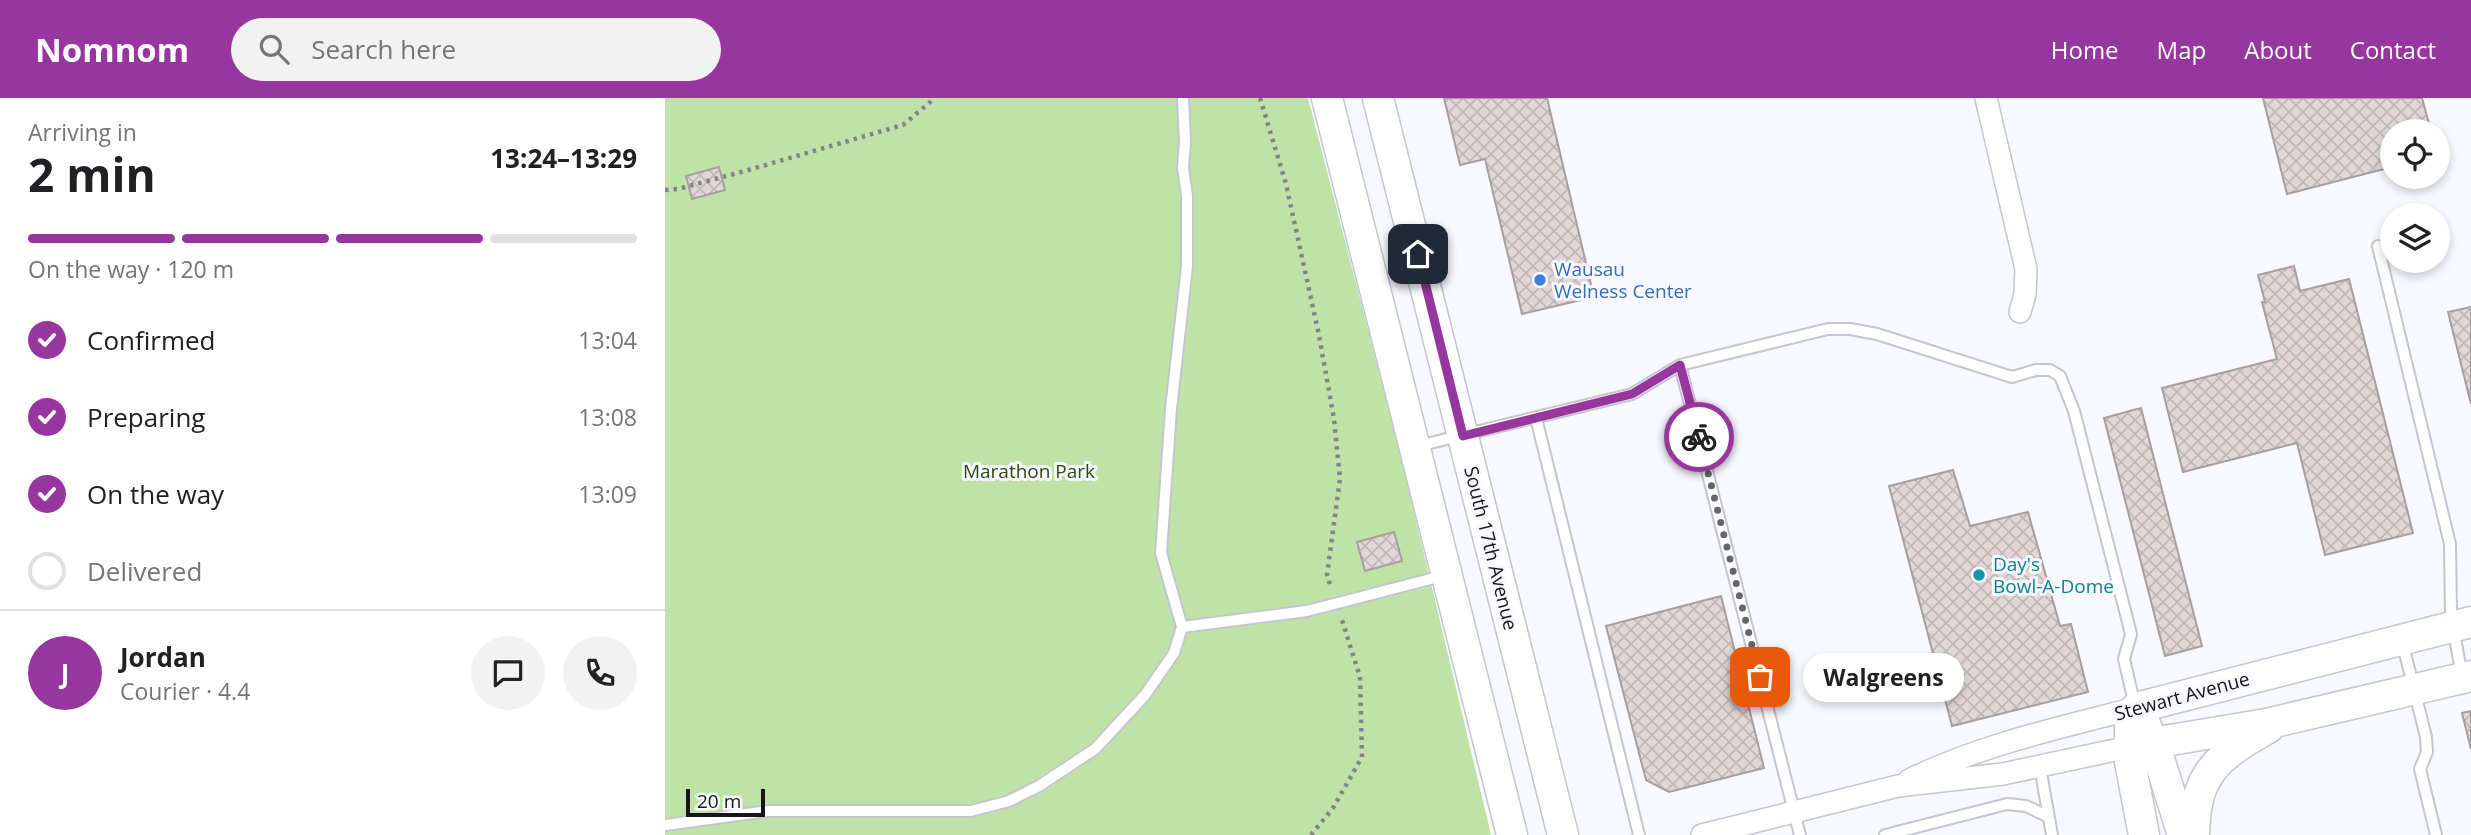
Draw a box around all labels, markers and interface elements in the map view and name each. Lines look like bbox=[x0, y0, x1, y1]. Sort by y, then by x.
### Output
search box bbox=[231, 18, 721, 81]
text: Nomnom bbox=[35, 27, 189, 72]
icon: search bbox=[255, 30, 293, 68]
text: Search here bbox=[311, 31, 456, 67]
text: Home bbox=[2051, 33, 2119, 66]
text: Map bbox=[2157, 33, 2206, 66]
text: About bbox=[2244, 33, 2312, 66]
text: Contact bbox=[2350, 33, 2436, 66]
text: Arriving in bbox=[28, 116, 137, 148]
map controls bbox=[2380, 119, 2450, 273]
button: locate bbox=[2380, 119, 2450, 189]
text: 13:24–13:29 bbox=[490, 140, 637, 176]
text: 2 min bbox=[28, 143, 156, 205]
button: layers bbox=[2380, 203, 2450, 273]
pin bbox=[1388, 224, 1448, 284]
icon: home bbox=[1399, 235, 1437, 273]
text: On the way · 120 m bbox=[28, 253, 234, 285]
place label: Wausau Welness Center bbox=[1554, 256, 1692, 304]
marker: Wausau Welness Center bbox=[1532, 272, 1548, 288]
icon: check bbox=[28, 321, 66, 359]
text: Confirmed bbox=[87, 322, 215, 358]
text: 13:04 bbox=[578, 324, 637, 356]
icon: check bbox=[28, 398, 66, 436]
text: Preparing bbox=[87, 399, 205, 435]
text: 13:08 bbox=[578, 401, 637, 433]
courier bbox=[1664, 402, 1734, 472]
icon: bike bbox=[1680, 418, 1718, 456]
park label: Marathon Park bbox=[963, 458, 1095, 484]
street label: South 17th Avenue bbox=[1458, 463, 1524, 633]
icon: check bbox=[28, 475, 66, 513]
text: On the way bbox=[87, 476, 224, 512]
text: 13:09 bbox=[578, 478, 637, 510]
place label: Day's Bowl-A-Dome bbox=[1993, 551, 2114, 599]
text: Delivered bbox=[87, 553, 202, 589]
marker: Day's Bowl-A-Dome bbox=[1971, 567, 1987, 583]
button: chat bbox=[471, 636, 545, 710]
button: phone bbox=[563, 636, 637, 710]
text: Jordan bbox=[120, 639, 206, 675]
pin bbox=[1730, 647, 1790, 707]
callout: Walgreens bbox=[1802, 652, 1963, 702]
text: J bbox=[61, 655, 69, 691]
icon: bag bbox=[1741, 658, 1779, 696]
text: Walgreens bbox=[1823, 661, 1944, 693]
street label: Stewart Avenue bbox=[2112, 665, 2252, 727]
text: Courier · 4.4 bbox=[120, 675, 250, 707]
scale bar bbox=[686, 786, 765, 818]
text: 20 m bbox=[697, 788, 741, 814]

